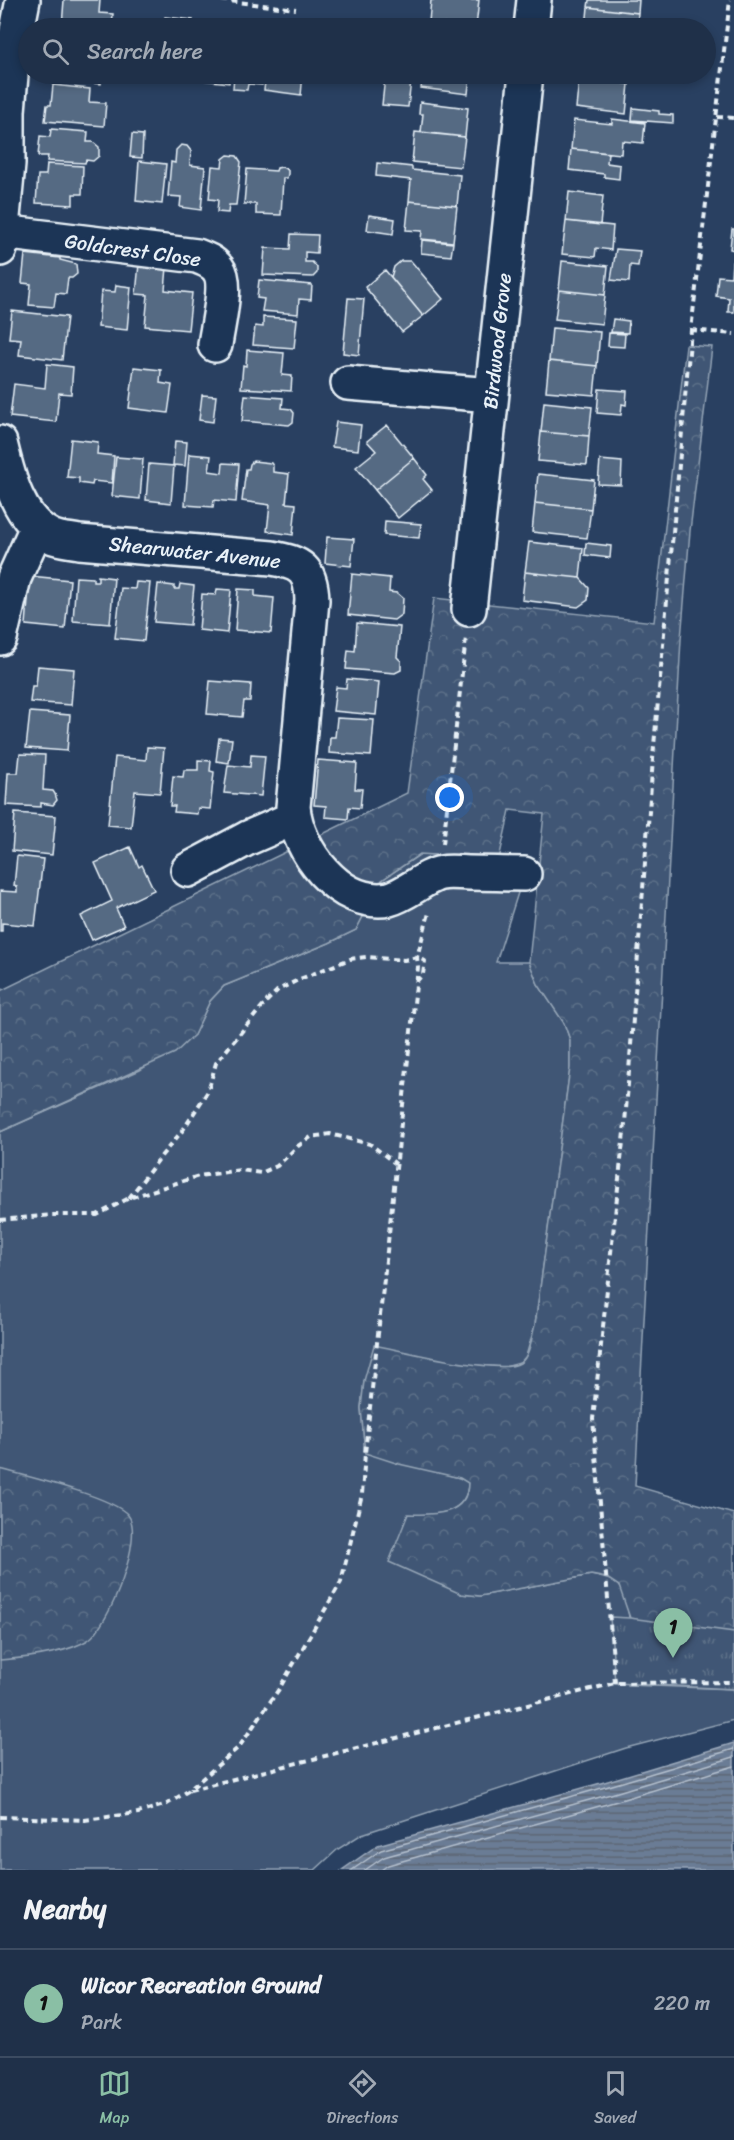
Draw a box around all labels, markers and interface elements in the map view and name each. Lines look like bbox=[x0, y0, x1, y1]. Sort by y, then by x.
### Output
search box bbox=[18, 18, 716, 84]
text: Search here bbox=[87, 32, 203, 71]
icon: search bbox=[39, 35, 72, 68]
street label: Goldcrest Close bbox=[62, 224, 203, 277]
street label: Birdwood Grove bbox=[473, 271, 522, 411]
street label: Shearwater Avenue bbox=[107, 526, 282, 579]
your location bbox=[435, 783, 464, 812]
pin: 1 bbox=[654, 1608, 692, 1658]
text: Nearby bbox=[24, 1886, 106, 1932]
text: Wicor Recreation Ground bbox=[81, 1966, 321, 2005]
text: 1 bbox=[39, 1986, 48, 2021]
text: 220 m bbox=[654, 1986, 710, 2021]
text: Park bbox=[81, 2005, 122, 2040]
tab: Map bbox=[98, 2067, 131, 2132]
tab: Directions bbox=[327, 2067, 398, 2132]
tab: Saved bbox=[594, 2067, 636, 2132]

